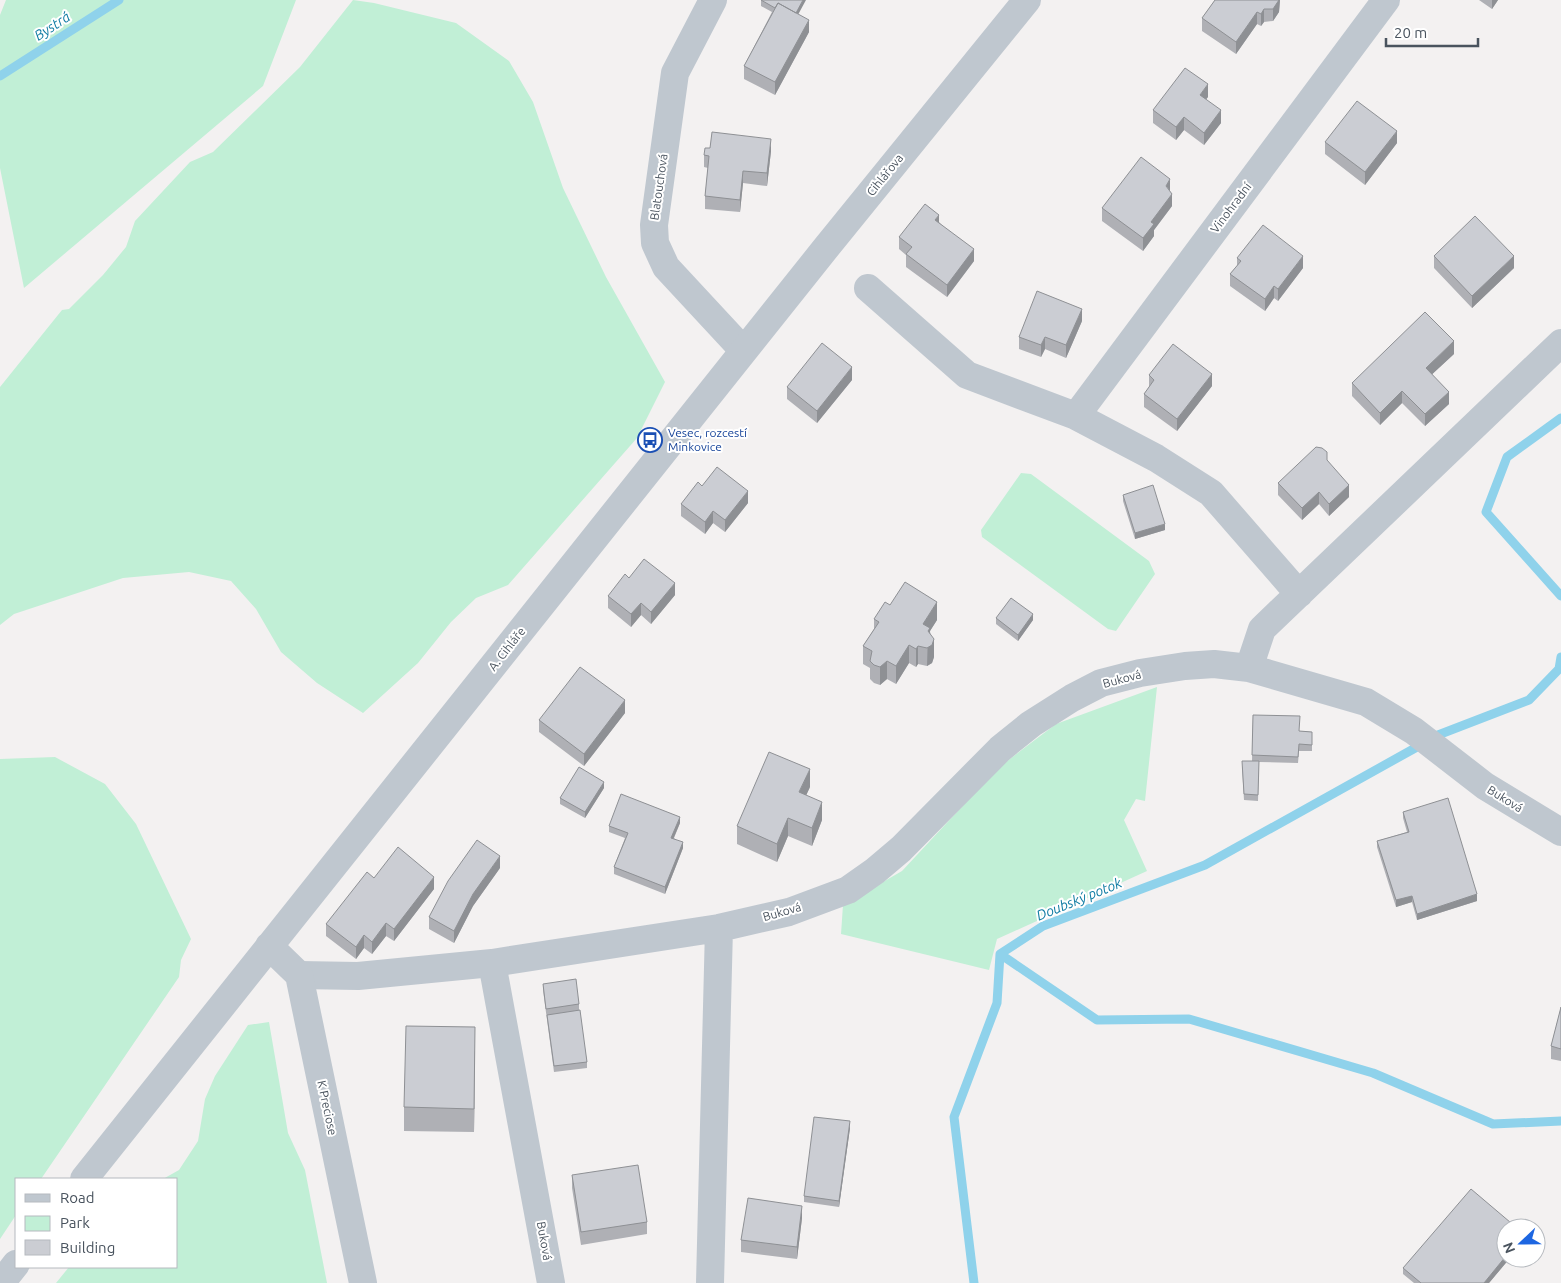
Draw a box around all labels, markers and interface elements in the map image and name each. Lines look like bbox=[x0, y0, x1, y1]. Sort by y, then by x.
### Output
water label: Bystrá bbox=[31, 8, 73, 43]
scale bar bbox=[1386, 15, 1478, 47]
text: 20 m bbox=[1394, 24, 1427, 41]
street label: Cihlářova bbox=[864, 151, 905, 198]
street label: Blatouchová bbox=[647, 153, 670, 221]
street label: Vinohradní bbox=[1208, 179, 1254, 235]
place label: Vesec, rozcestí Minkovice bbox=[668, 426, 748, 453]
bus stop icon: Vesec, rozcestí Minkovice bbox=[637, 427, 663, 453]
street label: A. Cihláře bbox=[486, 624, 528, 673]
street label: Buková bbox=[1101, 667, 1143, 690]
street label: Buková bbox=[1485, 783, 1525, 815]
water label: Doubský potok bbox=[1034, 874, 1125, 923]
street label: Buková bbox=[761, 900, 803, 923]
street label: K Preciose bbox=[315, 1079, 340, 1137]
legend bbox=[15, 1178, 178, 1268]
text: Road bbox=[60, 1189, 95, 1206]
text: Park bbox=[60, 1214, 90, 1231]
north arrow bbox=[1496, 1218, 1546, 1268]
street label: Buková bbox=[535, 1220, 554, 1261]
text: Building bbox=[60, 1239, 115, 1256]
text: N bbox=[1500, 1240, 1518, 1256]

